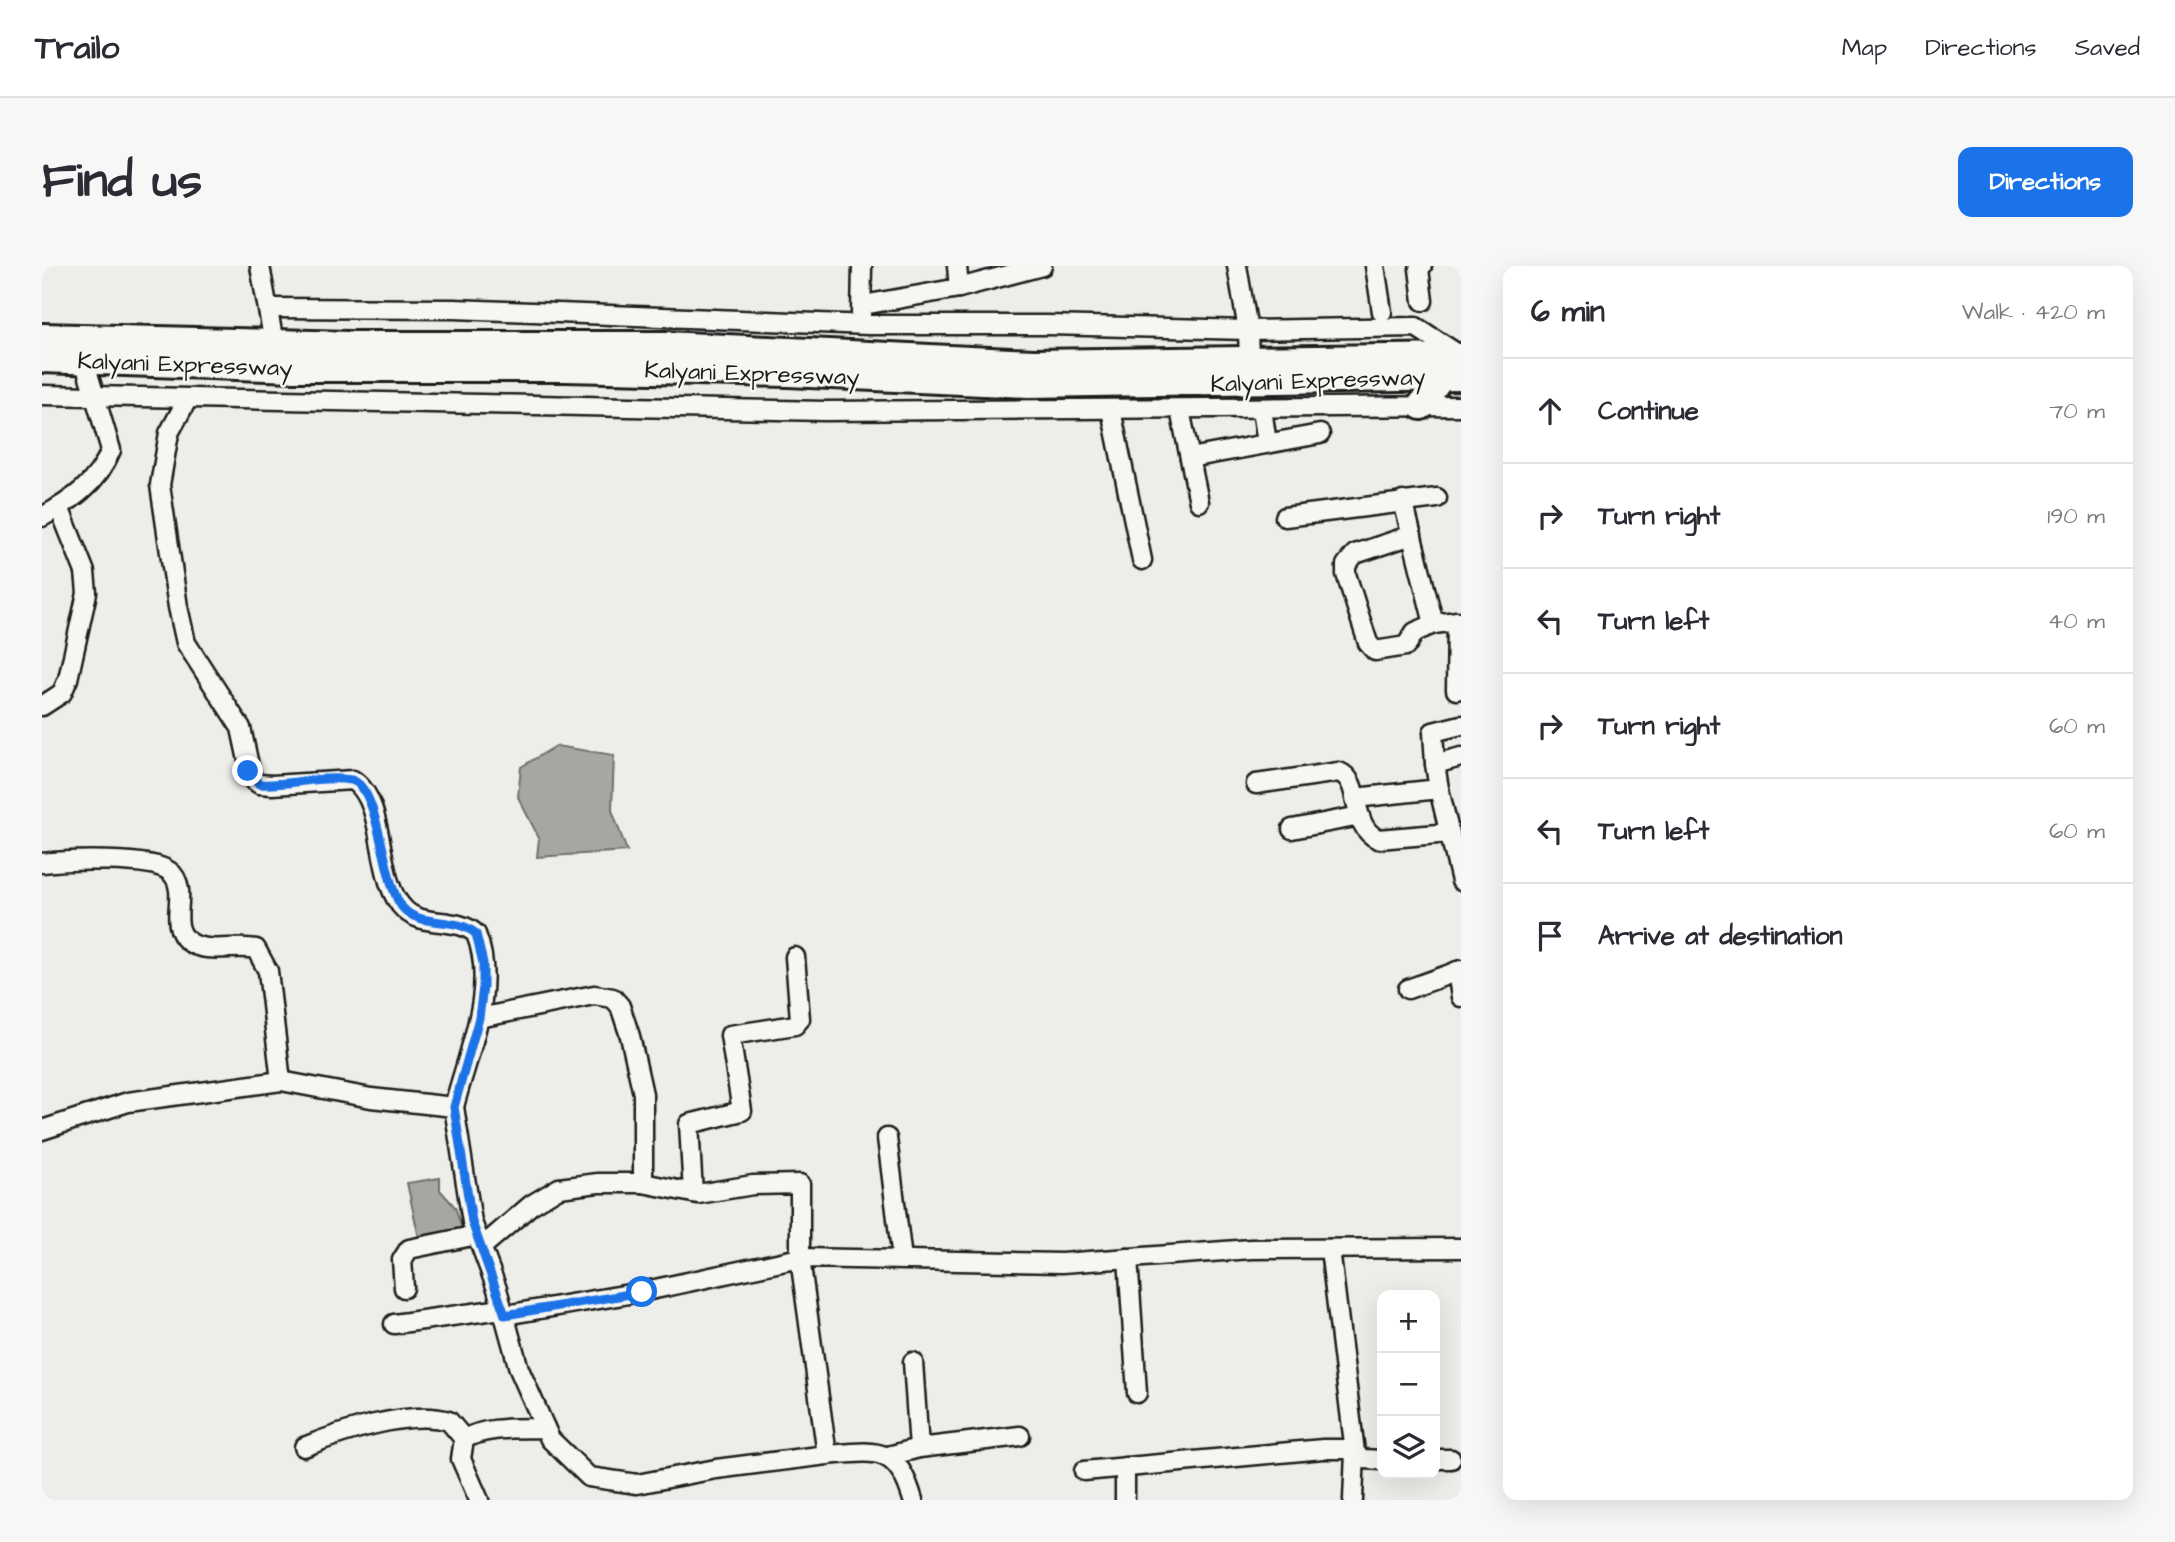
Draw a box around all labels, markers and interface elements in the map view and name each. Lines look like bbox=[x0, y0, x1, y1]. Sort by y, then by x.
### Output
text: Trailo bbox=[35, 25, 119, 71]
text: Map bbox=[1842, 31, 1887, 65]
text: Directions bbox=[1925, 31, 2037, 65]
text: Saved bbox=[2075, 31, 2140, 65]
button: Directions bbox=[1958, 147, 2133, 217]
text: Find us bbox=[42, 148, 202, 216]
text: 6 min bbox=[1531, 291, 1605, 333]
text: Walk · 420 m bbox=[1962, 296, 2105, 328]
street label: Kalyani Expressway bbox=[77, 344, 293, 387]
street label: Kalyani Expressway bbox=[644, 353, 860, 396]
street label: Kalyani Expressway bbox=[1210, 360, 1426, 403]
icon: ahead bbox=[1531, 392, 1569, 430]
text: Continue bbox=[1598, 393, 1699, 429]
text: 70 m bbox=[2049, 395, 2105, 427]
icon: right bbox=[1531, 497, 1569, 535]
text: Turn right bbox=[1598, 498, 1720, 534]
text: 190 m bbox=[2047, 500, 2105, 532]
icon: left bbox=[1531, 602, 1569, 640]
text: Turn left bbox=[1598, 603, 1709, 639]
text: 40 m bbox=[2048, 605, 2105, 637]
icon: right bbox=[1531, 707, 1569, 745]
text: Turn right bbox=[1598, 708, 1720, 744]
text: 60 m bbox=[2049, 710, 2105, 742]
route end bbox=[232, 755, 263, 786]
icon: left bbox=[1531, 812, 1569, 850]
text: Turn left bbox=[1598, 813, 1709, 849]
text: 60 m bbox=[2049, 815, 2105, 847]
icon: arrive bbox=[1531, 917, 1569, 955]
text: Arrive at destination bbox=[1598, 918, 1843, 954]
route start bbox=[626, 1276, 657, 1307]
map controls bbox=[1377, 1290, 1440, 1479]
button: + bbox=[1377, 1290, 1440, 1353]
button: − bbox=[1377, 1353, 1440, 1416]
button: layers bbox=[1377, 1416, 1440, 1479]

